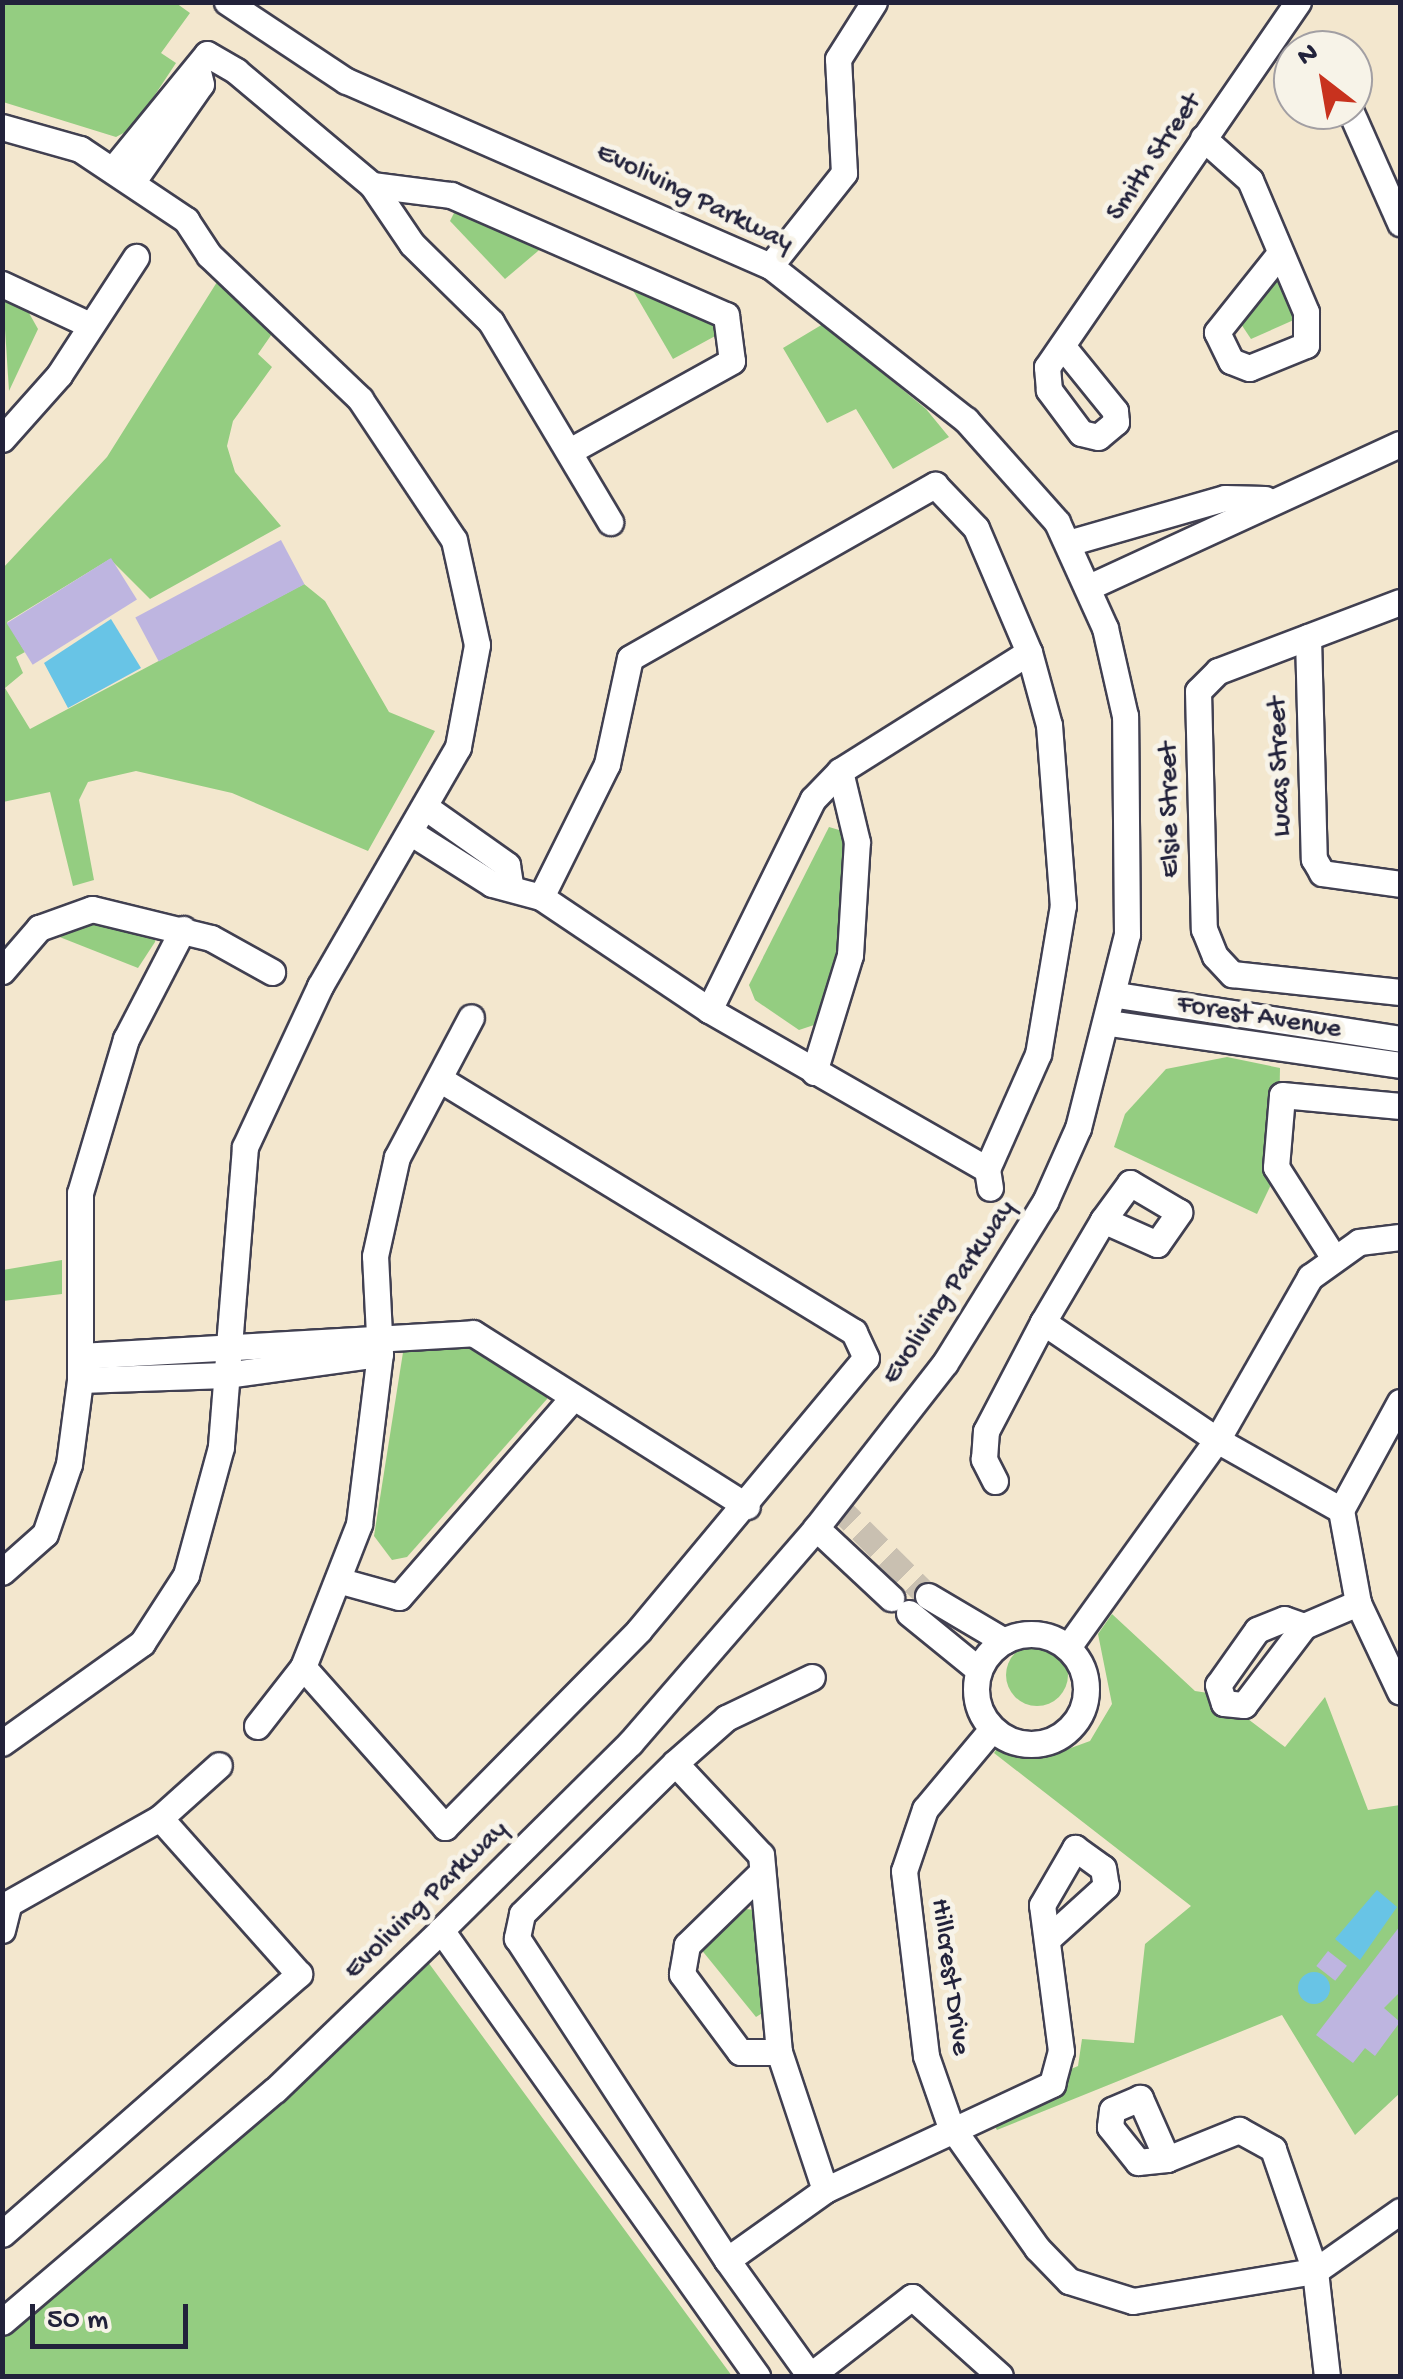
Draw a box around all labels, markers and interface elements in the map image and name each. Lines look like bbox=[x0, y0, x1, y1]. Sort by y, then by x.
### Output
north arrow bbox=[1273, 30, 1373, 130]
text: N bbox=[1292, 37, 1325, 74]
street label: Smith Street bbox=[1100, 88, 1210, 228]
street label: Evoliving Parkway bbox=[590, 137, 798, 261]
street label: Lucas Street bbox=[1262, 696, 1300, 838]
street label: Elsie Street bbox=[1153, 742, 1189, 878]
street label: Forest Avenue bbox=[1174, 988, 1344, 1048]
street label: Evoliving Parkway bbox=[876, 1194, 1024, 1392]
street label: Evoliving Parkway bbox=[338, 1814, 516, 1988]
street label: Hillcrest Drive bbox=[921, 1897, 977, 2057]
scale bar bbox=[35, 2284, 192, 2346]
text: 50 m bbox=[47, 2304, 108, 2339]

